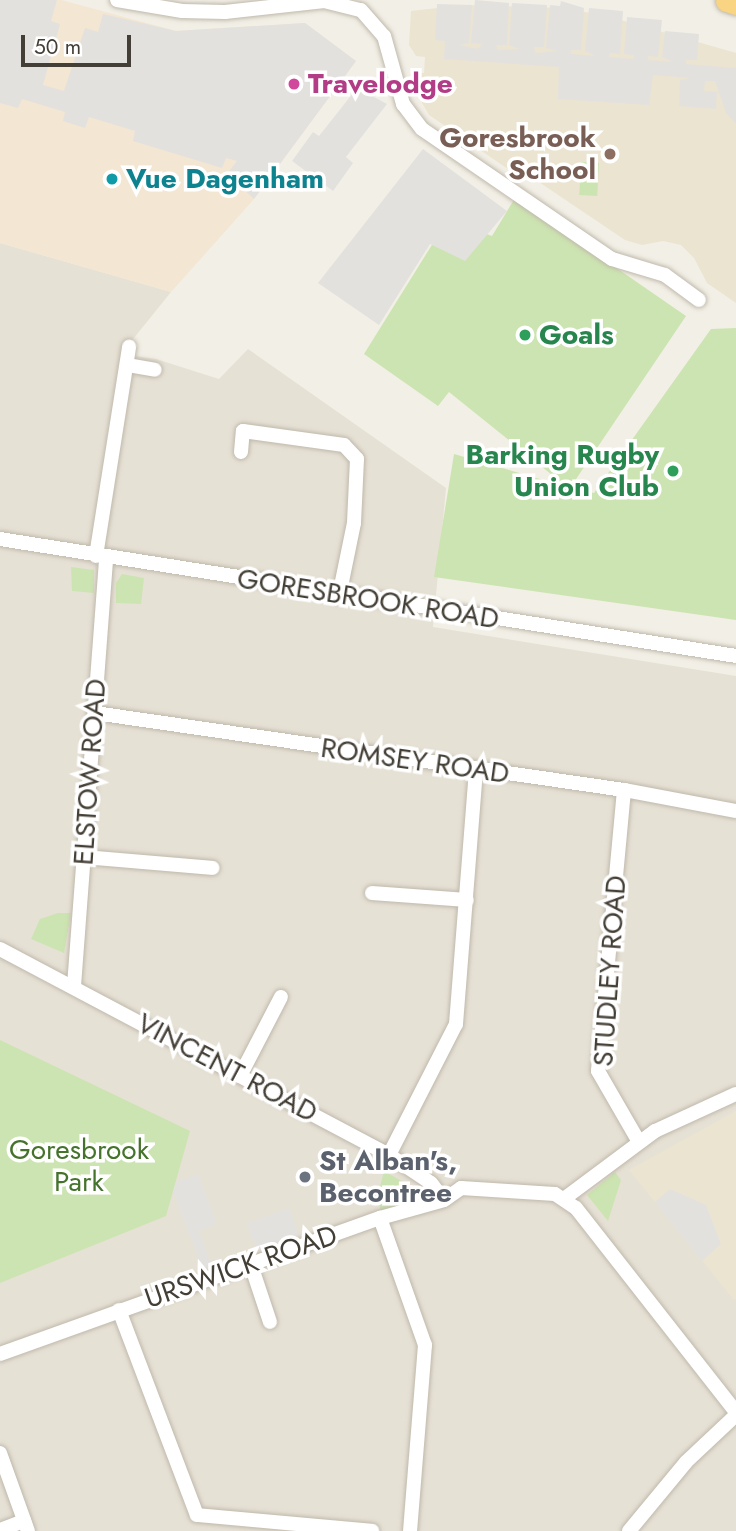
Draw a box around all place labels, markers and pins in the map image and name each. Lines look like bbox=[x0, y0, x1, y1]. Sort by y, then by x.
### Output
place label: Travelodge bbox=[308, 67, 453, 101]
marker: Travelodge bbox=[286, 76, 302, 92]
place label: Goresbrook School bbox=[439, 121, 596, 187]
marker: Goresbrook School bbox=[602, 146, 618, 162]
place label: Vue Dagenham bbox=[126, 162, 324, 196]
marker: Vue Dagenham bbox=[104, 171, 120, 187]
place label: Goals bbox=[539, 318, 614, 352]
marker: Goals bbox=[517, 327, 533, 343]
place label: Barking Rugby Union Club bbox=[466, 438, 659, 504]
marker: Barking Rugby Union Club bbox=[665, 463, 681, 479]
place label: St Alban's, Becontree bbox=[319, 1144, 457, 1210]
marker: St Alban's, Becontree bbox=[297, 1169, 313, 1185]

